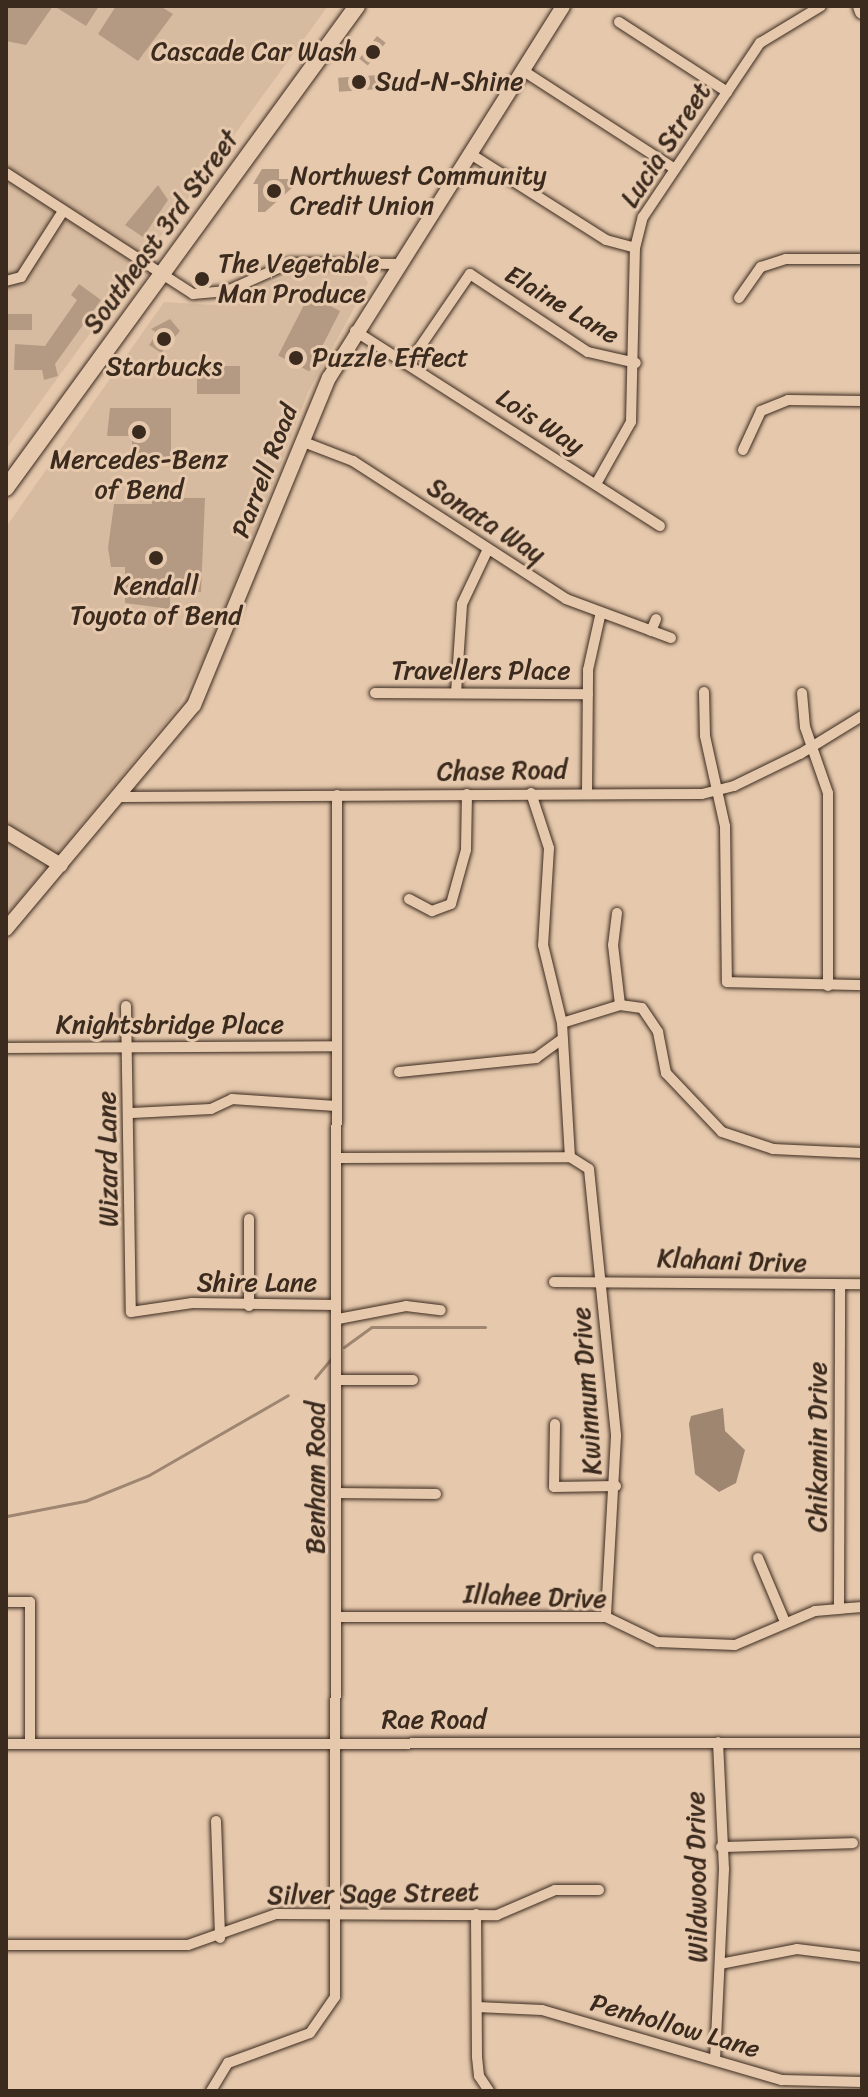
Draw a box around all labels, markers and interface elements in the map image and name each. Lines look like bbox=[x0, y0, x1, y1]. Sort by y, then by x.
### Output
place label: Cascade Car Wash bbox=[151, 36, 357, 68]
marker: Cascade Car Wash bbox=[364, 43, 382, 61]
place label: Sud-N-Shine bbox=[375, 66, 524, 98]
marker: Sud-N-Shine bbox=[350, 73, 368, 91]
street label: Lucia Street bbox=[614, 77, 718, 213]
street label: Southeast 3rd Street bbox=[77, 124, 245, 340]
place label: Northwest Community Credit Union bbox=[290, 160, 547, 222]
marker: Northwest Community Credit Union bbox=[265, 182, 283, 200]
place label: The Vegetable Man Produce bbox=[218, 248, 378, 310]
street label: Elaine Lane bbox=[499, 259, 625, 351]
marker: The Vegetable Man Produce bbox=[193, 270, 211, 288]
marker: Starbucks bbox=[155, 330, 173, 348]
place label: Puzzle Effect bbox=[312, 342, 469, 374]
marker: Puzzle Effect bbox=[287, 349, 305, 367]
place label: Starbucks bbox=[106, 351, 222, 383]
street label: Lois Way bbox=[491, 382, 589, 462]
street label: Parrell Road bbox=[225, 400, 305, 542]
marker: Mercedes-Benz of Bend bbox=[130, 423, 148, 441]
place label: Mercedes-Benz of Bend bbox=[50, 444, 228, 506]
street label: Sonata Way bbox=[421, 471, 551, 571]
marker: Kendall Toyota of Bend bbox=[147, 549, 165, 567]
place label: Kendall Toyota of Bend bbox=[70, 570, 242, 632]
street label: Travellers Place bbox=[391, 655, 571, 687]
street label: Chase Road bbox=[436, 754, 568, 788]
street label: Knightsbridge Place bbox=[56, 1009, 284, 1041]
street label: Wizard Lane bbox=[91, 1091, 125, 1227]
street label: Klahani Drive bbox=[657, 1243, 807, 1279]
street label: Shire Lane bbox=[197, 1267, 317, 1299]
street label: Kwinnum Drive bbox=[566, 1306, 608, 1476]
street label: Chikamin Drive bbox=[802, 1362, 834, 1532]
street label: Benham Road bbox=[300, 1402, 332, 1554]
street label: Illahee Drive bbox=[463, 1579, 607, 1615]
street label: Rae Road bbox=[382, 1704, 486, 1736]
street label: Wildwood Drive bbox=[680, 1791, 714, 1963]
street label: Silver Sage Street bbox=[267, 1877, 479, 1911]
street label: Penhollow Lane bbox=[587, 1987, 763, 2065]

